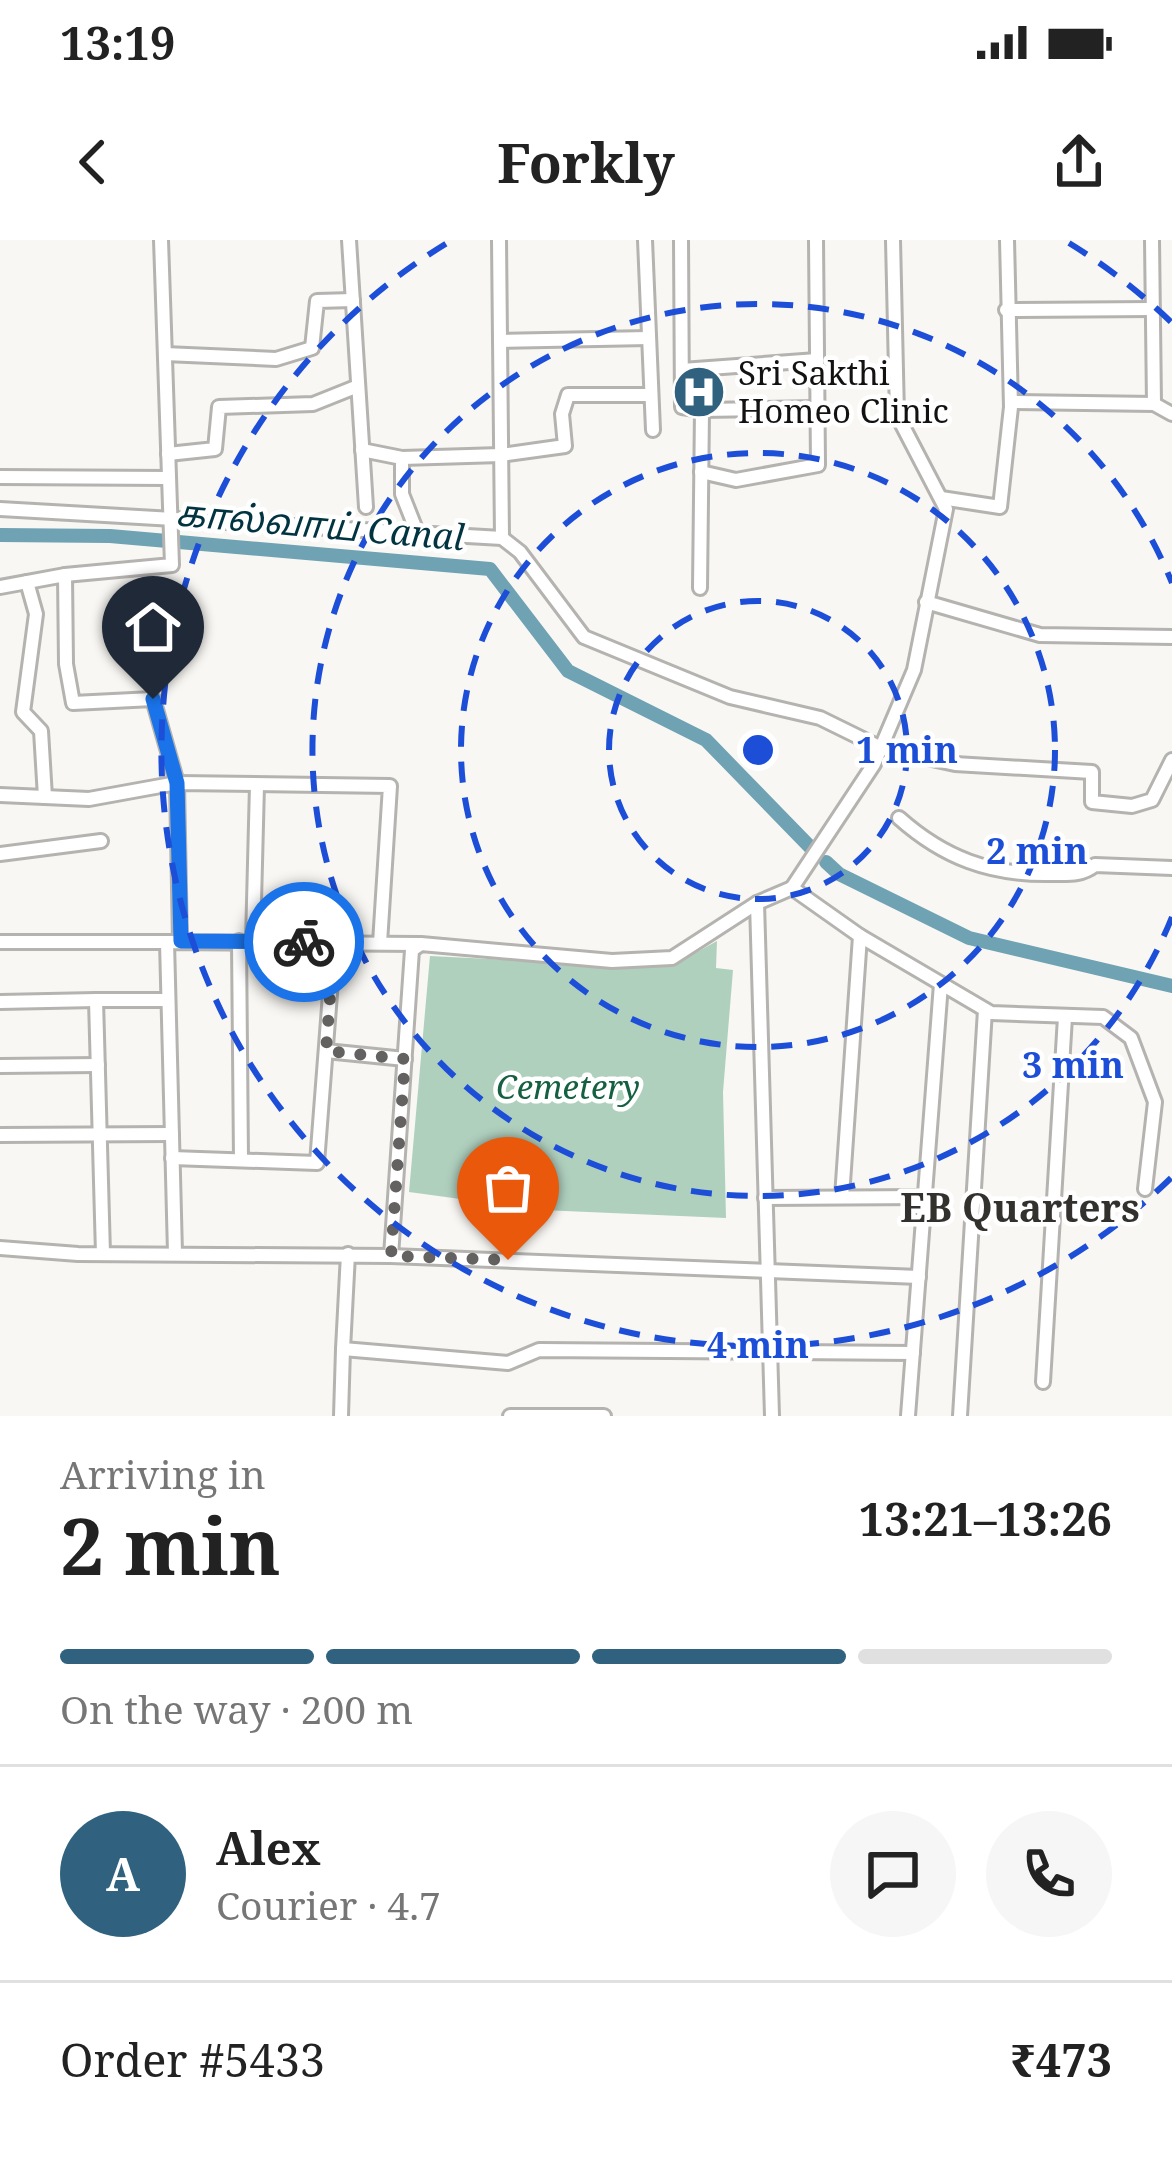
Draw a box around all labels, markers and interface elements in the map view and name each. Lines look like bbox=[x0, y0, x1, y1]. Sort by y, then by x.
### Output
text: 13:19 bbox=[60, 12, 175, 73]
text: Forkly bbox=[497, 125, 675, 199]
icon: back bbox=[60, 129, 126, 195]
icon: share bbox=[1046, 129, 1112, 195]
place label: Sri Sakthi Homeo Clinic bbox=[738, 350, 949, 433]
hospital icon: Sri Sakthi Homeo Clinic bbox=[671, 364, 727, 420]
water label: கால்வாய் Canal bbox=[174, 487, 466, 562]
pin bbox=[102, 576, 204, 699]
icon: home bbox=[120, 594, 186, 660]
text: 1 min bbox=[856, 725, 958, 774]
centre of rings bbox=[737, 729, 779, 771]
text: 2 min bbox=[986, 826, 1088, 875]
courier bbox=[244, 882, 364, 1002]
icon: bike bbox=[271, 909, 337, 975]
text: 3 min bbox=[1022, 1040, 1124, 1089]
park label: Cemetery bbox=[496, 1064, 640, 1109]
pin bbox=[457, 1137, 559, 1260]
icon: bag bbox=[475, 1155, 541, 1221]
district label: EB Quarters bbox=[900, 1180, 1140, 1233]
text: 4 min bbox=[707, 1320, 809, 1369]
text: Arriving in bbox=[60, 1447, 266, 1500]
text: 13:21–13:26 bbox=[859, 1488, 1112, 1549]
text: 2 min bbox=[60, 1492, 281, 1598]
text: On the way · 200 m bbox=[60, 1682, 413, 1735]
button: chat bbox=[830, 1811, 956, 1937]
button: phone bbox=[986, 1811, 1112, 1937]
text: Alex bbox=[216, 1817, 321, 1878]
text: A bbox=[106, 1843, 140, 1904]
text: Courier · 4.7 bbox=[216, 1878, 441, 1931]
text: Order #5433 bbox=[60, 2029, 325, 2090]
text: ₹473 bbox=[1011, 2029, 1112, 2090]

